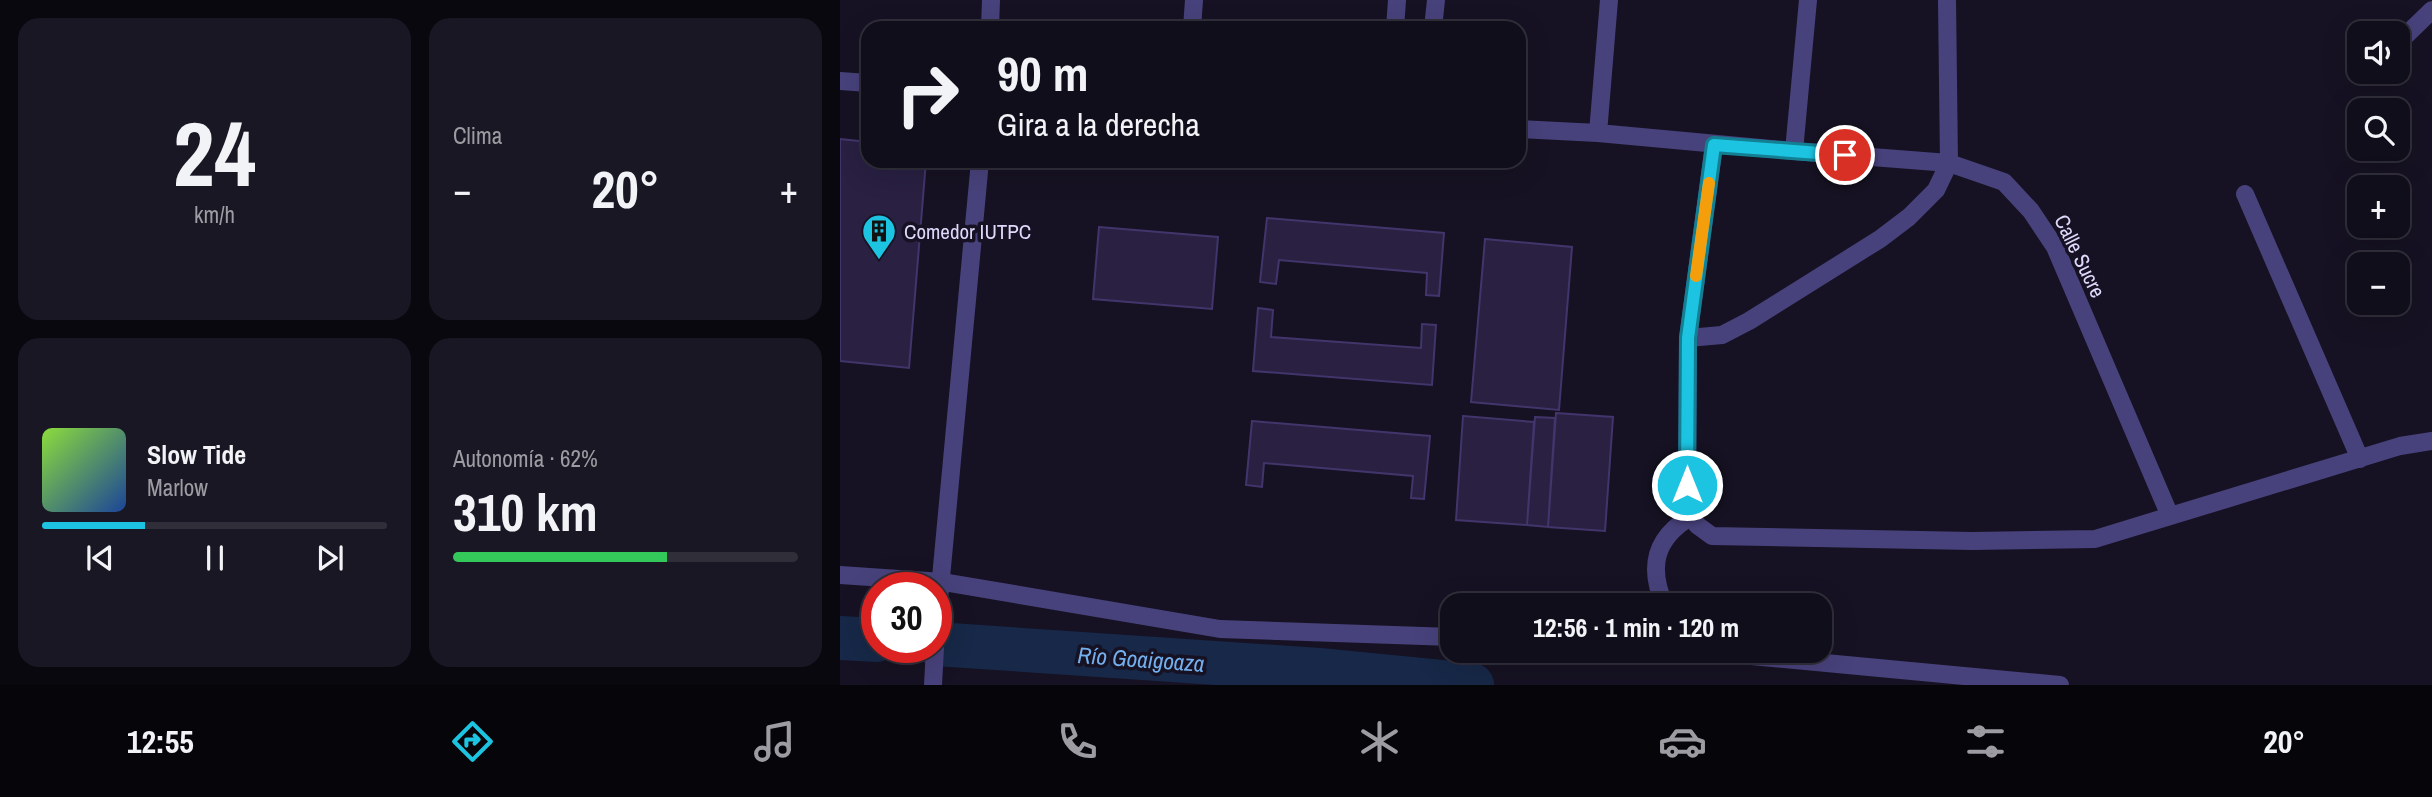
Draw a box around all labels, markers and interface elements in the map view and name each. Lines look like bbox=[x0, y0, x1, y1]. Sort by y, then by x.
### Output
map controls bbox=[2347, 21, 2410, 315]
button: sound bbox=[2347, 21, 2410, 84]
text: 90 m bbox=[997, 40, 1089, 106]
icon: right bbox=[882, 49, 973, 140]
text: 24 bbox=[173, 92, 256, 214]
button: search bbox=[2347, 98, 2410, 161]
text: Gira a la derecha bbox=[997, 103, 1200, 146]
text: Clima bbox=[453, 120, 502, 151]
pin bbox=[1815, 125, 1875, 185]
icon: arrive bbox=[1826, 136, 1864, 174]
text: 20° bbox=[591, 154, 660, 224]
text: − bbox=[453, 164, 471, 215]
text: + bbox=[780, 164, 798, 215]
button: + bbox=[2347, 175, 2410, 238]
text: km/h bbox=[194, 199, 235, 230]
street label: Calle Sucre bbox=[2047, 210, 2113, 302]
building icon: Comedor IUTPC bbox=[860, 212, 898, 261]
place label: Comedor IUTPC bbox=[904, 217, 1031, 246]
button: − bbox=[2347, 252, 2410, 315]
text: Slow Tide bbox=[147, 437, 246, 472]
text: Autonomía · 62% bbox=[453, 443, 598, 474]
position arrow bbox=[1650, 448, 1724, 522]
text: Marlow bbox=[147, 472, 208, 503]
text: 310 km bbox=[453, 477, 598, 547]
icon: previous bbox=[81, 539, 119, 577]
icon: pause bbox=[196, 539, 234, 577]
icon: next bbox=[311, 539, 349, 577]
speed limit sign: 30 bbox=[861, 572, 952, 663]
text: 12:56 · 1 min · 120 m bbox=[1533, 610, 1739, 645]
water label: Río Goaigoaza bbox=[1077, 639, 1205, 679]
icon: directions bbox=[448, 717, 497, 766]
icon: music bbox=[750, 717, 799, 766]
icon: phone bbox=[1053, 717, 1102, 766]
icon: climate bbox=[1355, 717, 1404, 766]
icon: car bbox=[1658, 717, 1707, 766]
icon: filters bbox=[1961, 717, 2010, 766]
text: 12:55 bbox=[127, 720, 194, 763]
text: 20° bbox=[2263, 720, 2305, 763]

